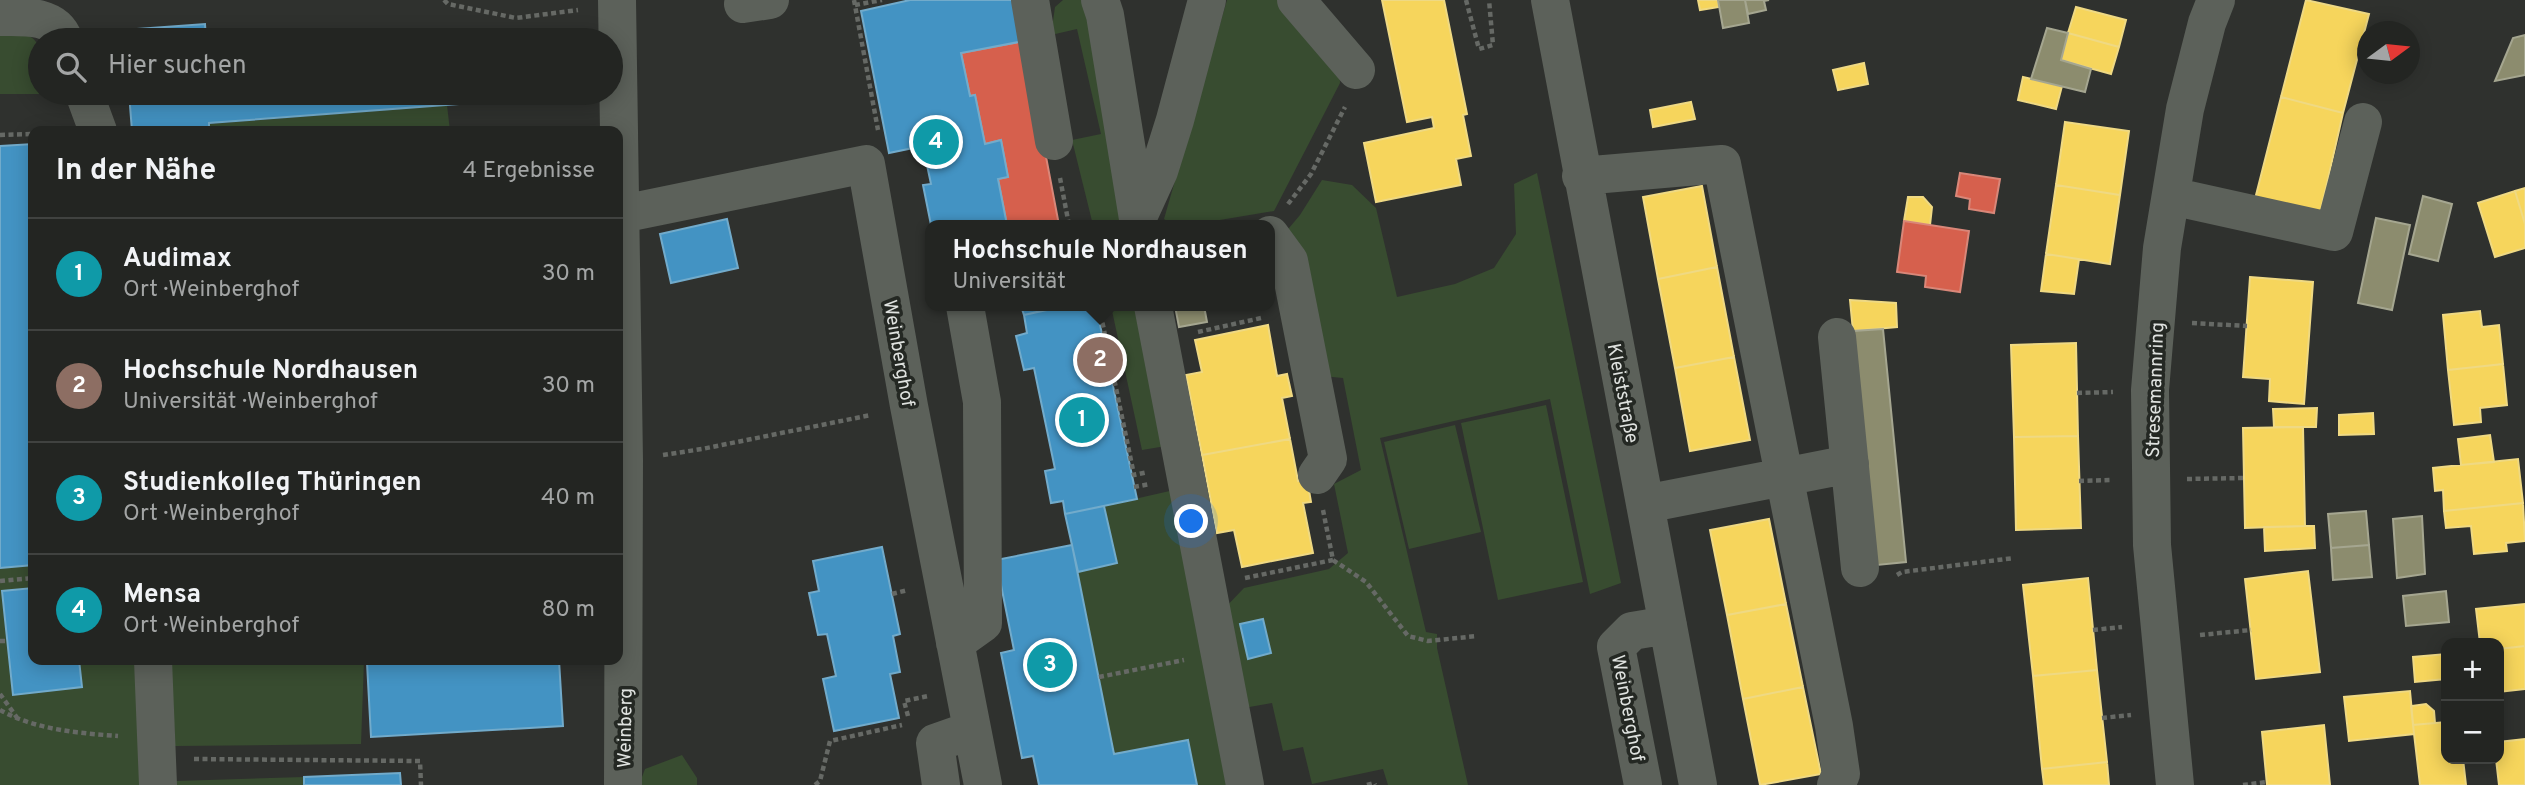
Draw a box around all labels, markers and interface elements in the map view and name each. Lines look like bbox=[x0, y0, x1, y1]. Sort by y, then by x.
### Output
north arrow bbox=[2357, 21, 2420, 84]
search box bbox=[28, 28, 623, 105]
icon: search bbox=[52, 48, 90, 86]
text: Hier suchen bbox=[108, 50, 247, 83]
pin: 4 bbox=[913, 116, 959, 168]
text: In der Nähe bbox=[56, 153, 216, 190]
text: 4 Ergebnisse bbox=[463, 157, 595, 186]
popup bbox=[925, 220, 1275, 311]
text: Hochschule Nordhausen bbox=[952, 235, 1248, 268]
text: Audimax bbox=[123, 243, 232, 276]
text: 1 bbox=[74, 260, 84, 289]
text: 30 m bbox=[542, 260, 595, 289]
text: Universität bbox=[952, 268, 1066, 297]
text: Ort · Weinberghof bbox=[123, 276, 299, 305]
street label: Weinberghof bbox=[877, 298, 919, 409]
street label: Stresemannring bbox=[2142, 322, 2170, 458]
pin: 2 bbox=[1077, 334, 1123, 386]
street label: Kleiststraße bbox=[1601, 341, 1643, 445]
text: Hochschule Nordhausen bbox=[123, 355, 418, 388]
text: 2 bbox=[72, 372, 86, 401]
text: 30 m bbox=[542, 372, 595, 401]
text: Universität · Weinberghof bbox=[123, 388, 378, 417]
pin: 1 bbox=[1059, 394, 1105, 446]
text: Studienkolleg Thüringen bbox=[123, 467, 422, 500]
text: 3 bbox=[72, 484, 86, 513]
text: 40 m bbox=[541, 484, 595, 513]
text: Ort · Weinberghof bbox=[123, 500, 299, 529]
your location bbox=[1174, 504, 1208, 538]
text: Mensa bbox=[123, 579, 201, 612]
text: 4 bbox=[72, 596, 86, 625]
text: 80 m bbox=[542, 596, 595, 625]
text: Ort · Weinberghof bbox=[123, 612, 299, 641]
map controls bbox=[2441, 638, 2504, 764]
button: + bbox=[2441, 638, 2504, 701]
pin: 3 bbox=[1027, 639, 1073, 691]
street label: Weinberghof bbox=[1605, 653, 1649, 764]
street label: Weinberg bbox=[613, 688, 639, 768]
button: − bbox=[2441, 701, 2504, 764]

